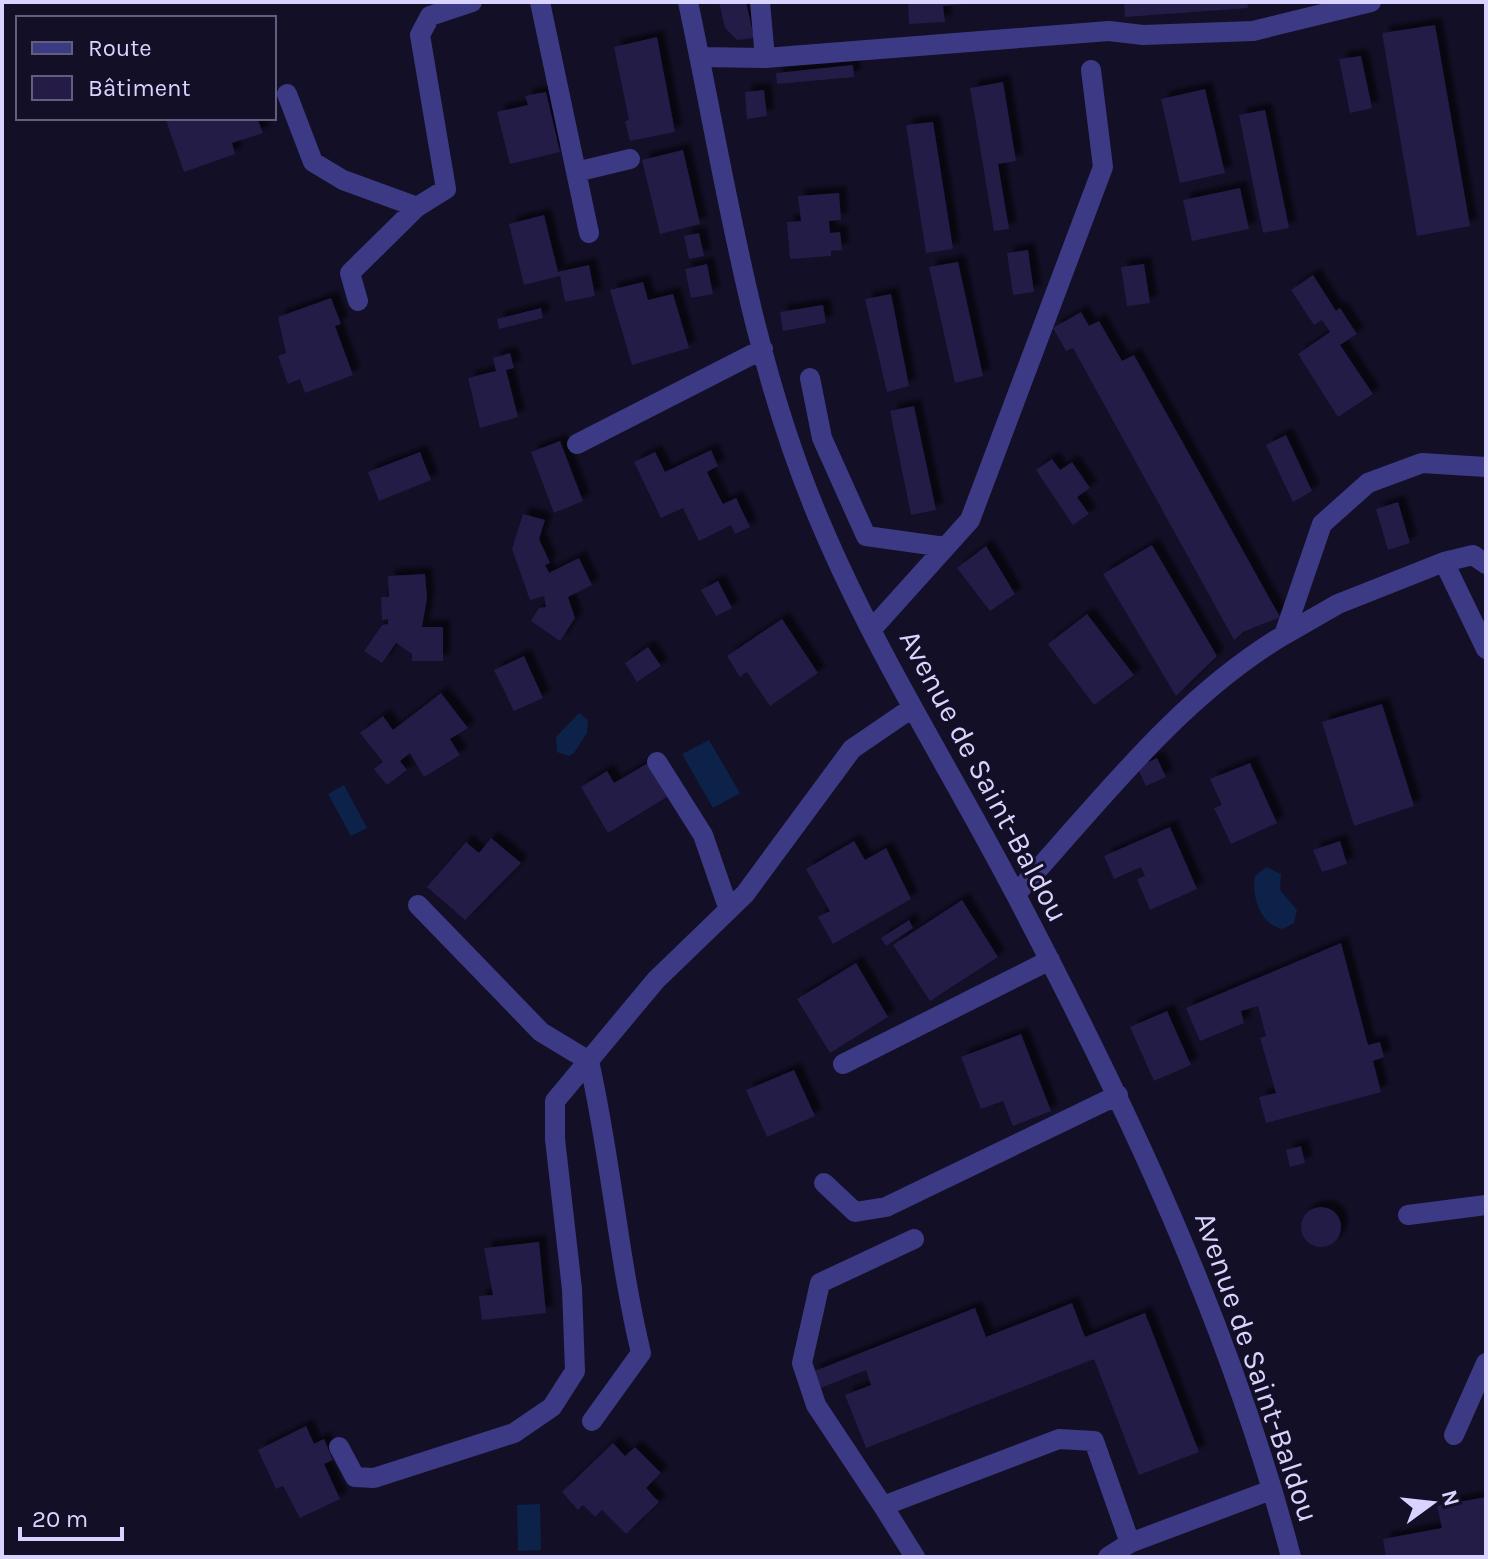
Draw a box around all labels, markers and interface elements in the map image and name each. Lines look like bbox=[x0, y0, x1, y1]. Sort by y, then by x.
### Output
legend bbox=[16, 16, 276, 120]
text: Route bbox=[88, 34, 152, 62]
text: Bâtiment bbox=[88, 74, 191, 102]
street label: Avenue de Saint-Baldou bbox=[892, 624, 1076, 928]
street label: Avenue de Saint-Baldou bbox=[1187, 1207, 1327, 1527]
north arrow bbox=[1392, 1463, 1472, 1543]
text: N bbox=[1436, 1487, 1465, 1509]
scale bar bbox=[20, 1491, 122, 1541]
text: 20 m bbox=[32, 1505, 88, 1533]

